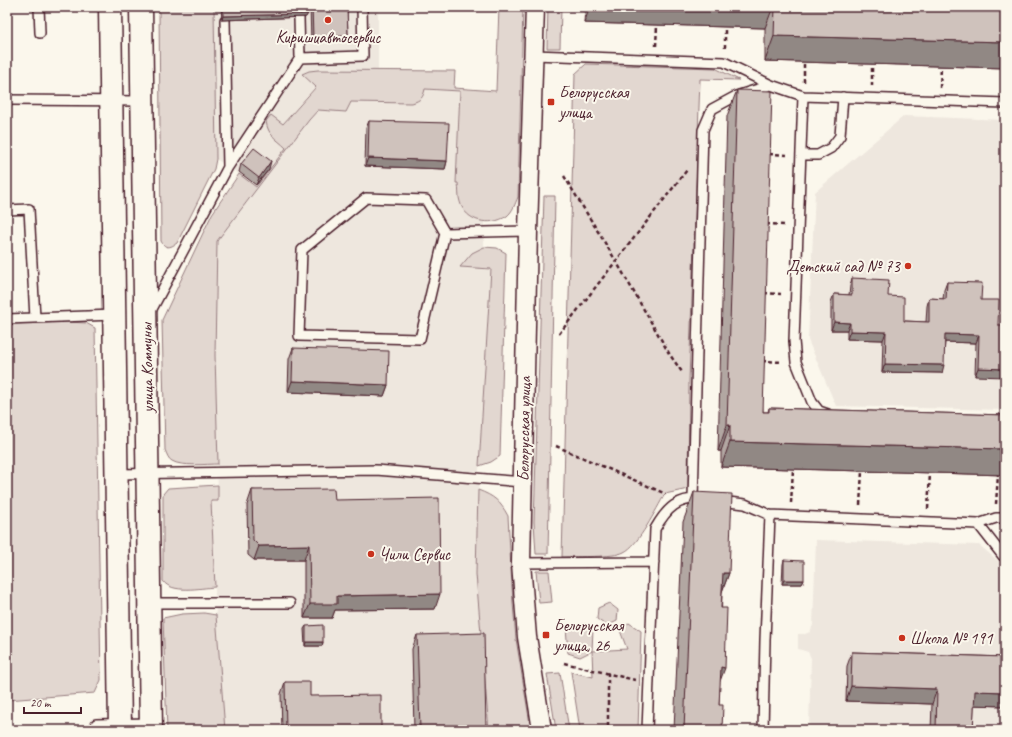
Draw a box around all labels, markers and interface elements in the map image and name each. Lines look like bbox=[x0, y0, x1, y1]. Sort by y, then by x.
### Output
marker: Киришиавтосервис bbox=[323, 15, 333, 25]
place label: Киришиавтосервис bbox=[276, 27, 381, 48]
place label: Белорусская улица bbox=[558, 82, 630, 123]
marker: Белорусская улица bbox=[546, 97, 556, 107]
place label: Детский сад № 73 bbox=[786, 256, 901, 277]
marker: Детский сад № 73 bbox=[903, 261, 913, 271]
street label: улица Коммуны bbox=[136, 321, 158, 414]
street label: Белорусская улица bbox=[513, 375, 535, 482]
place label: Чили Сервис bbox=[379, 544, 451, 565]
marker: Чили Сервис bbox=[366, 549, 376, 559]
place label: Белорусская улица, 26 bbox=[553, 615, 625, 656]
place label: Школа № 191 bbox=[910, 628, 994, 649]
marker: Белорусская улица, 26 bbox=[541, 630, 551, 640]
marker: Школа № 191 bbox=[897, 633, 907, 643]
scale bar bbox=[24, 689, 81, 715]
text: 20 m bbox=[30, 695, 52, 711]

